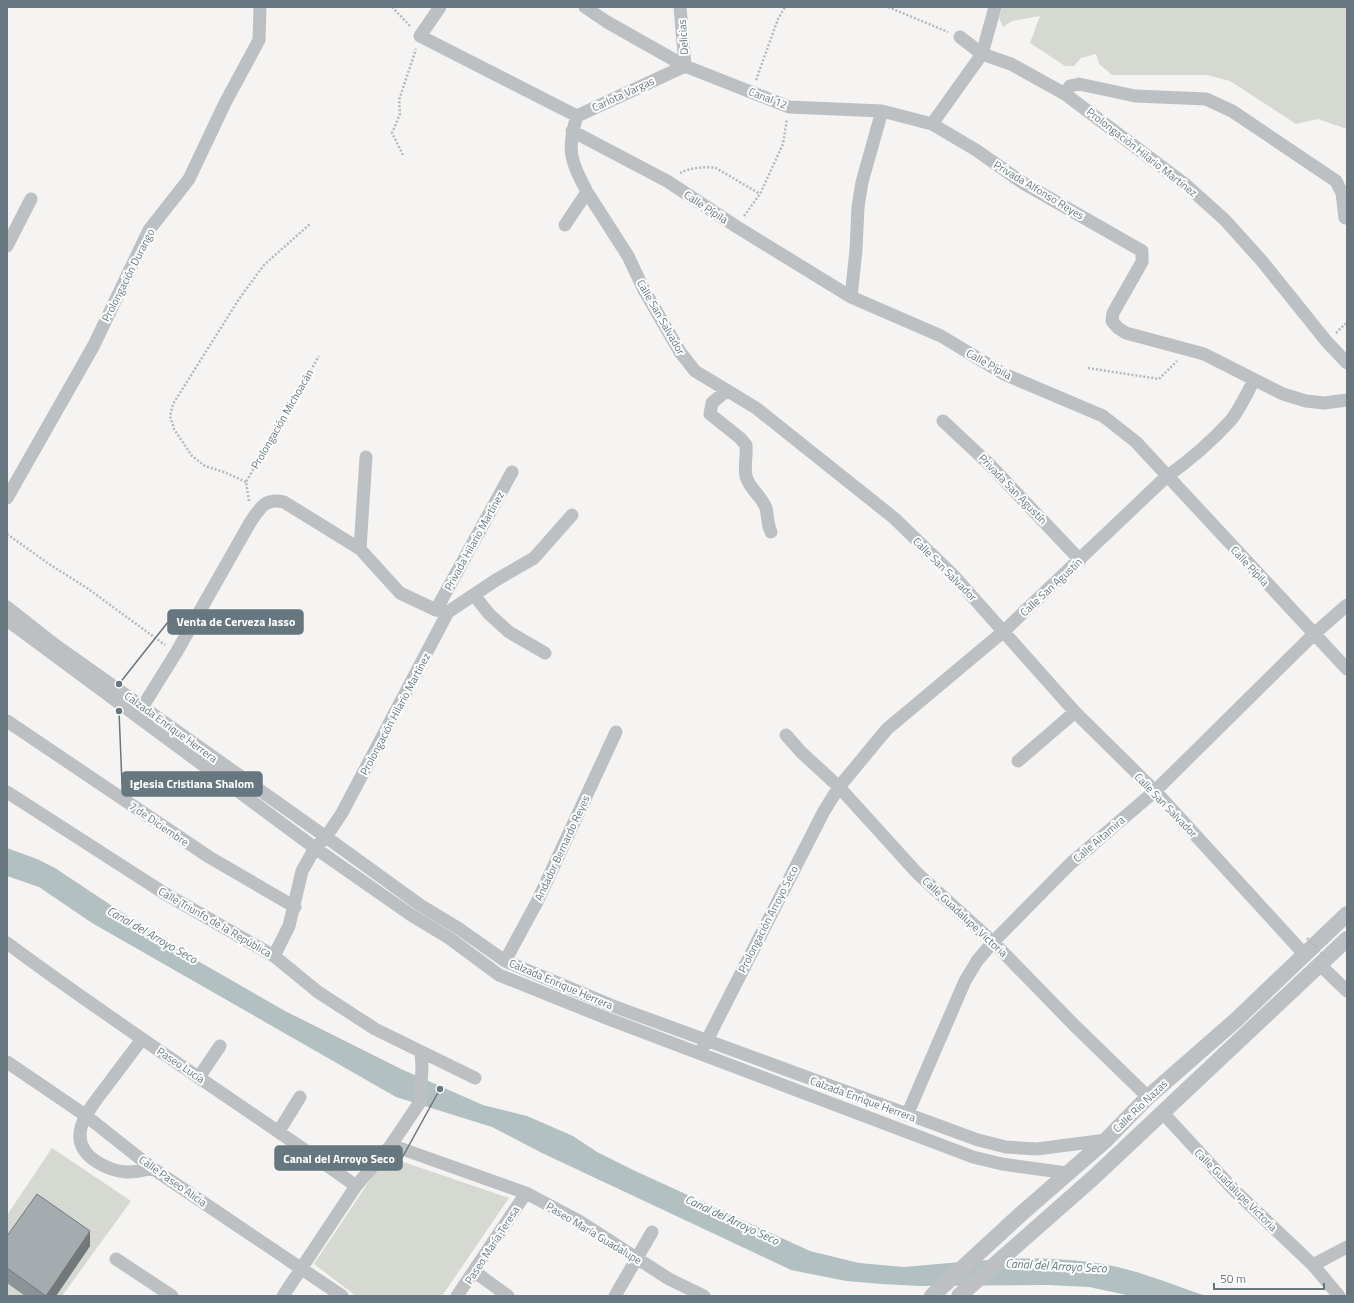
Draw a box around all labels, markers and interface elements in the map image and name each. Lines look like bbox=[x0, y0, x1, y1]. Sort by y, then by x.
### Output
street label: Delicias bbox=[674, 19, 692, 55]
street label: Carlota Vargas bbox=[589, 73, 657, 115]
street label: Canal 12 bbox=[746, 83, 790, 113]
street label: Prolongación Hilario Martínez bbox=[1083, 104, 1201, 200]
street label: Privada Alfonso Reyes bbox=[991, 157, 1087, 223]
street label: Calle Pípila bbox=[681, 187, 732, 228]
street label: Prolongación Durango bbox=[98, 226, 158, 324]
street label: Calle San Salvador bbox=[633, 276, 689, 358]
street label: Calle Pípila bbox=[963, 345, 1015, 383]
street label: Prolongación Michoacán bbox=[247, 366, 317, 472]
street label: Privada San Agustín bbox=[975, 450, 1051, 528]
street label: Privada Hilario Martínez bbox=[440, 489, 508, 593]
street label: Calle San Salvador bbox=[909, 533, 981, 605]
street label: Calle Pípila bbox=[1227, 542, 1273, 590]
street label: Calle San Agustín bbox=[1016, 554, 1086, 620]
callout: Venta de Cerveza Jasso bbox=[168, 610, 303, 634]
text: Venta de Cerveza Jasso bbox=[177, 612, 295, 631]
street label: Prolongación Hilario Martínez bbox=[356, 650, 434, 778]
street label: Calzada Enrique Herrera bbox=[121, 688, 221, 766]
street label: Calle San Salvador bbox=[1131, 769, 1201, 841]
callout: Iglesia Cristiana Shalom bbox=[122, 772, 262, 796]
text: Iglesia Cristiana Shalom bbox=[130, 774, 254, 793]
street label: Andador Bernardo Reyes bbox=[530, 793, 594, 903]
street label: 7 de Diciembre bbox=[126, 798, 192, 850]
street label: Calle Altamira bbox=[1070, 812, 1129, 866]
street label: Prolongación Arroyo Seco bbox=[734, 863, 802, 975]
street label: Calle Guadalupe Victoria bbox=[919, 873, 1011, 961]
street label: Calle Triunfo de la República bbox=[155, 883, 275, 961]
water label: Canal del Arroyo Seco bbox=[103, 901, 202, 969]
street label: Calzada Enrique Herrera bbox=[507, 955, 616, 1013]
street label: Paseo Lucía bbox=[154, 1043, 209, 1087]
street label: Calzada Enrique Herrera bbox=[808, 1072, 919, 1126]
street label: Calle Río Nazas bbox=[1109, 1076, 1171, 1136]
street label: Calle Guadalupe Victoria bbox=[1191, 1145, 1281, 1235]
callout: Canal del Arroyo Seco bbox=[275, 1146, 402, 1170]
text: Canal del Arroyo Seco bbox=[283, 1149, 395, 1168]
street label: Calle Paseo Alicia bbox=[136, 1152, 211, 1211]
water label: Canal del Arroyo Seco bbox=[682, 1189, 783, 1250]
street label: Paseo María Guadalupe bbox=[543, 1198, 645, 1268]
street label: Paseo María Teresa bbox=[461, 1203, 523, 1287]
water label: Canal del Arroyo Seco bbox=[1005, 1253, 1108, 1278]
scale bar bbox=[1214, 1265, 1324, 1291]
text: 50 m bbox=[1220, 1269, 1246, 1288]

